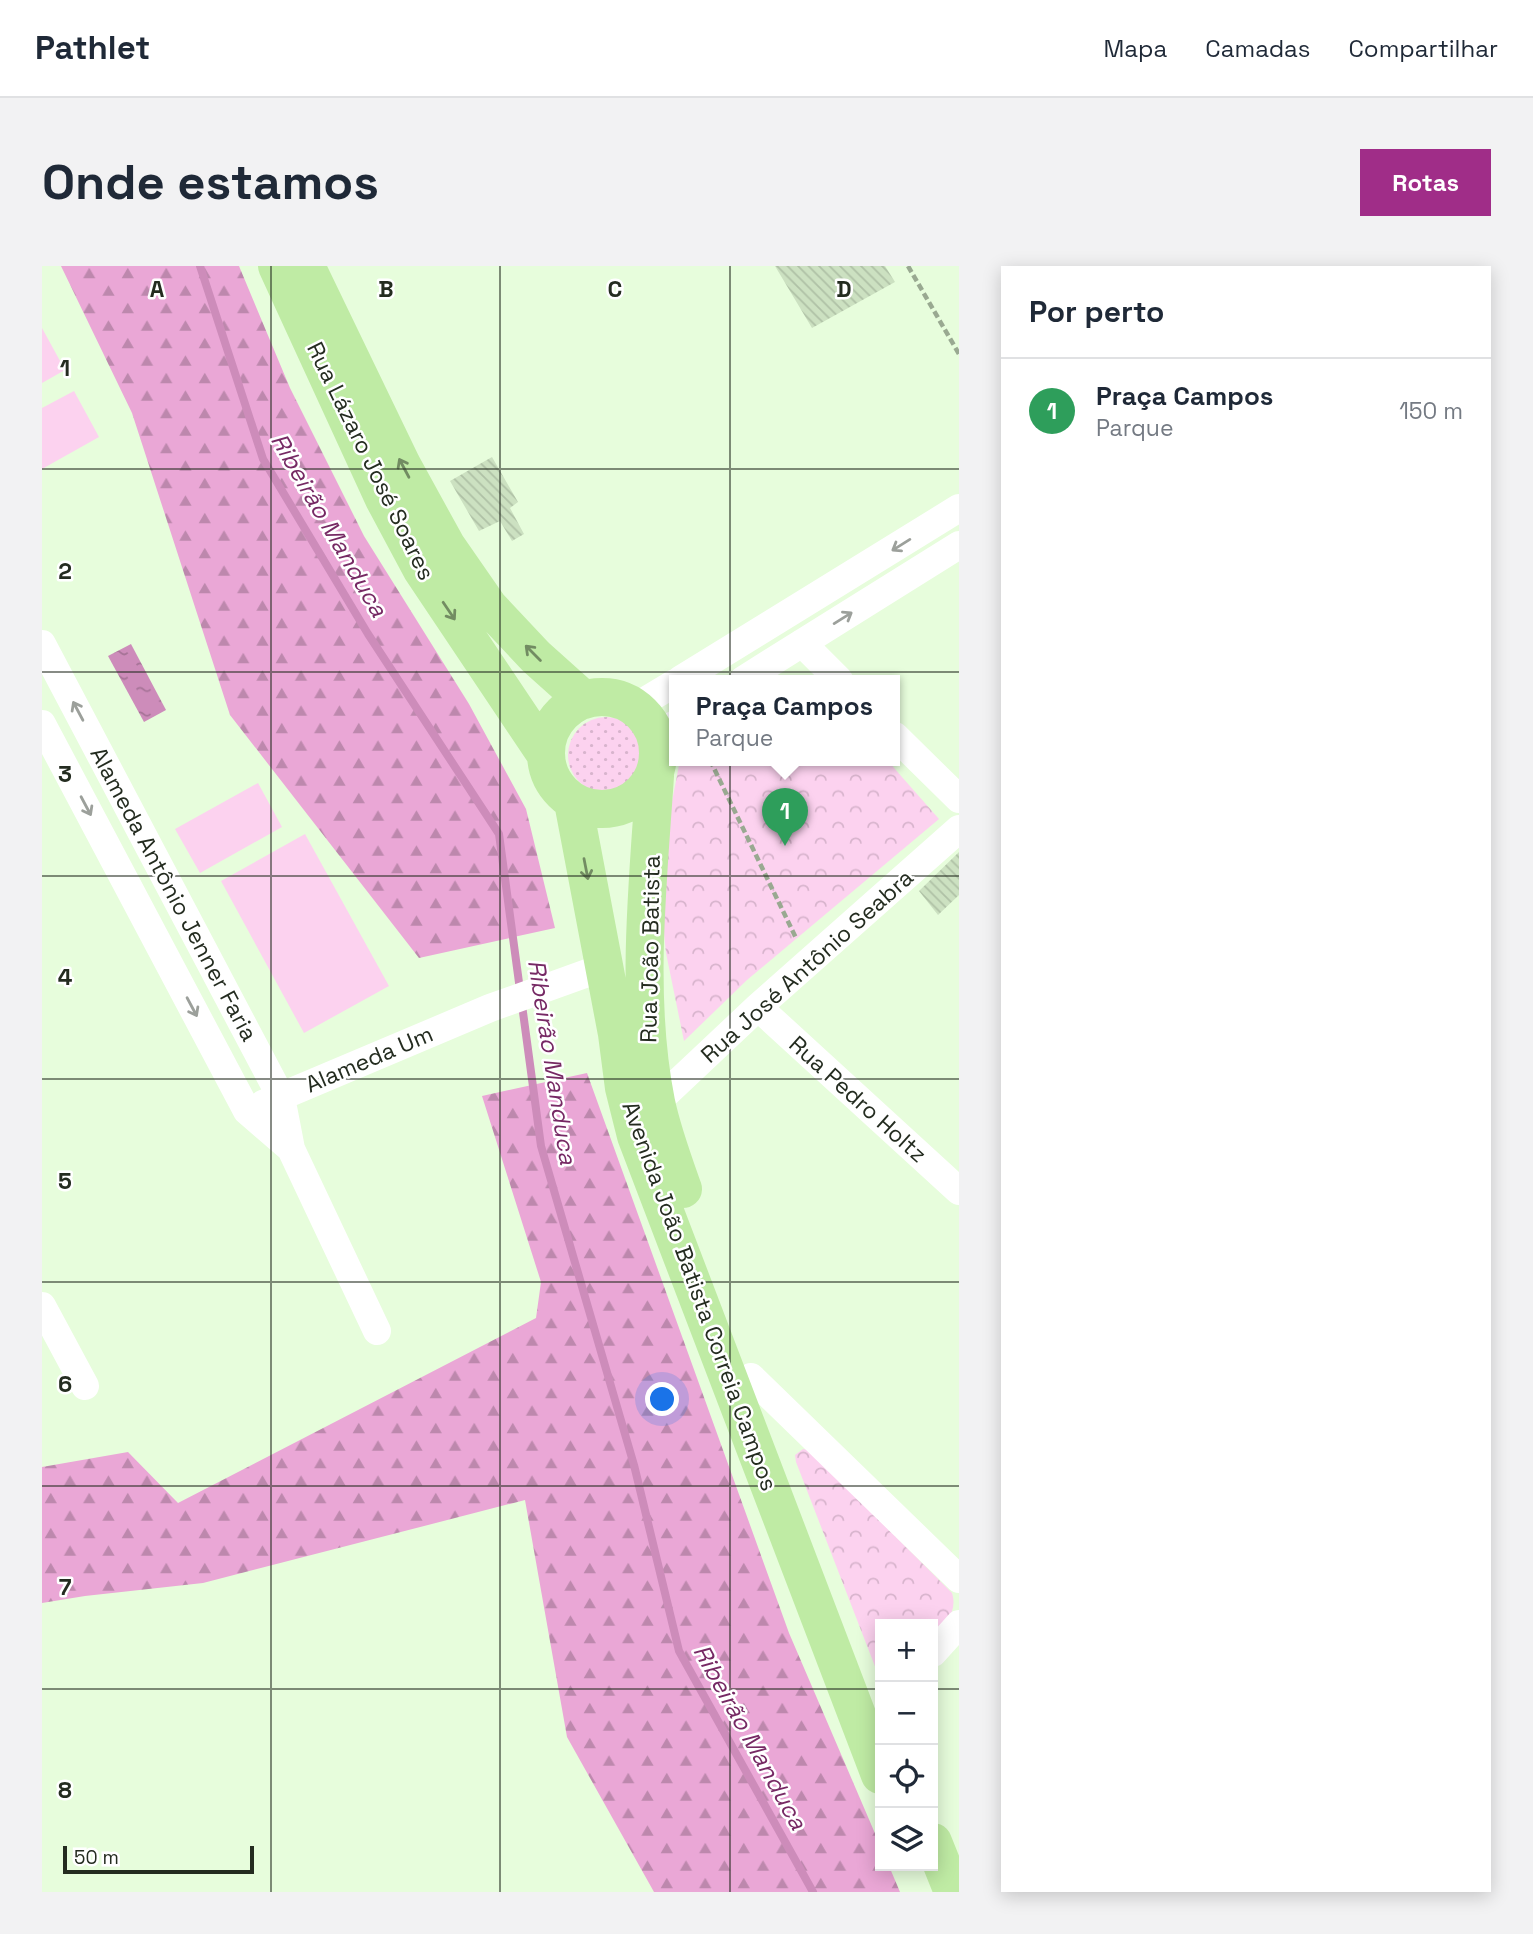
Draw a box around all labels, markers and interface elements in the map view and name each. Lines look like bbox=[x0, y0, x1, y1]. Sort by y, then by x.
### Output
text: Pathlet bbox=[35, 27, 150, 69]
text: Mapa bbox=[1103, 33, 1167, 64]
text: Camadas bbox=[1205, 33, 1310, 64]
text: Compartilhar bbox=[1348, 33, 1498, 64]
button: Rotas bbox=[1360, 149, 1491, 216]
text: Onde estamos bbox=[42, 151, 379, 213]
text: A bbox=[150, 274, 165, 304]
text: B bbox=[378, 274, 394, 304]
text: C bbox=[608, 274, 622, 304]
text: D bbox=[836, 274, 852, 304]
text: Por perto bbox=[1029, 292, 1164, 331]
street label: Rua Lázaro José Soares bbox=[300, 337, 442, 585]
text: 1 bbox=[60, 353, 70, 383]
text: Praça Campos bbox=[1096, 379, 1273, 413]
text: 1 bbox=[1047, 396, 1057, 426]
text: 150 m bbox=[1399, 396, 1463, 426]
text: Parque bbox=[1096, 413, 1174, 443]
water label: Ribeirão Manduca bbox=[264, 427, 395, 622]
one-way arrow bbox=[396, 458, 410, 479]
one-way arrow bbox=[892, 538, 912, 552]
text: 2 bbox=[58, 556, 72, 586]
one-way arrow bbox=[443, 601, 457, 621]
one-way arrow bbox=[832, 610, 852, 624]
one-way arrow bbox=[525, 645, 542, 662]
popup bbox=[669, 675, 900, 766]
text: Praça Campos bbox=[696, 689, 873, 723]
one-way arrow bbox=[70, 702, 84, 722]
text: Parque bbox=[696, 723, 773, 753]
street label: Alameda Antônio Jenner Faria bbox=[84, 742, 264, 1046]
text: 3 bbox=[58, 759, 72, 789]
pin: 1 bbox=[762, 788, 808, 846]
one-way arrow bbox=[79, 795, 93, 816]
street label: Rua João Batista bbox=[633, 855, 667, 1043]
one-way arrow bbox=[579, 857, 593, 880]
street label: Rua José Antônio Seabra bbox=[694, 862, 920, 1070]
water label: Ribeirão Manduca bbox=[521, 957, 584, 1167]
text: 4 bbox=[58, 962, 73, 992]
one-way arrow bbox=[186, 996, 200, 1017]
street label: Alameda Um bbox=[301, 1019, 437, 1099]
street label: Rua Pedro Holtz bbox=[783, 1029, 933, 1169]
street label: Avenida João Batista Correia Campos bbox=[615, 1097, 785, 1495]
text: 5 bbox=[58, 1166, 72, 1196]
text: 6 bbox=[58, 1369, 72, 1399]
your location bbox=[645, 1382, 679, 1416]
text: 7 bbox=[59, 1572, 72, 1602]
map controls bbox=[875, 1619, 938, 1871]
button: + bbox=[875, 1619, 938, 1682]
water label: Ribeirão Manduca bbox=[687, 1639, 814, 1835]
button: − bbox=[875, 1682, 938, 1745]
button: locate bbox=[875, 1745, 938, 1808]
text: 8 bbox=[58, 1775, 72, 1805]
button: layers bbox=[875, 1808, 938, 1871]
scale bar bbox=[63, 1843, 254, 1875]
text: 50 m bbox=[74, 1845, 119, 1870]

